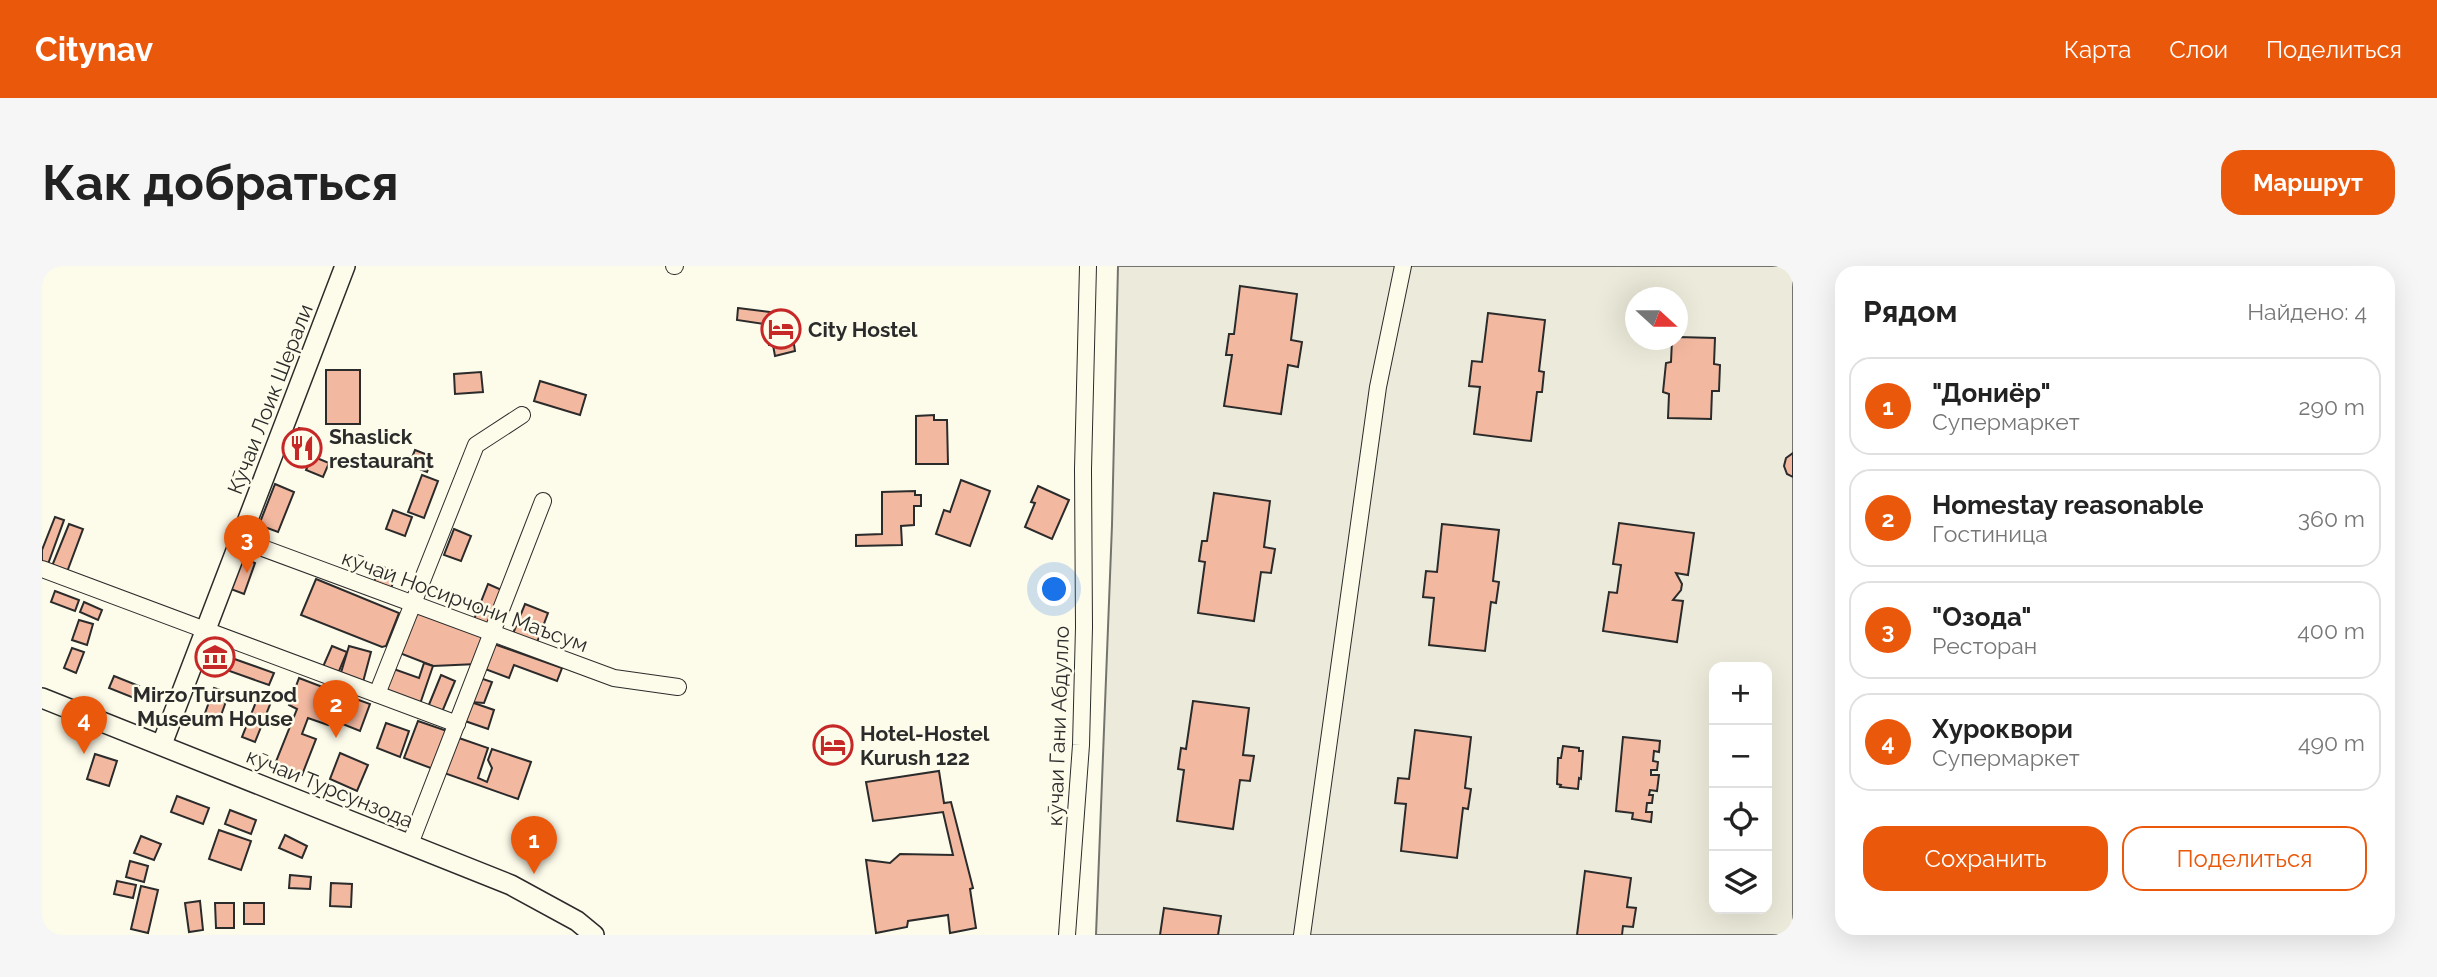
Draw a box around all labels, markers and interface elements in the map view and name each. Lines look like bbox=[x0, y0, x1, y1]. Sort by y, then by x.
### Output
text: Citynav bbox=[35, 30, 153, 69]
text: Карта bbox=[2064, 35, 2131, 64]
text: Слои bbox=[2169, 35, 2228, 64]
text: Поделиться bbox=[2266, 35, 2402, 64]
button: Маршрут bbox=[2221, 150, 2395, 215]
text: Как добраться bbox=[42, 154, 399, 211]
north arrow bbox=[1625, 287, 1688, 350]
text: Рядом bbox=[1863, 294, 1957, 329]
text: Найдено: 4 bbox=[2247, 298, 2367, 325]
street label: Кӯчаи Лоик Шерали bbox=[222, 300, 318, 498]
hotel icon: City Hostel bbox=[760, 308, 802, 350]
place label: City Hostel bbox=[808, 317, 918, 342]
text: "Дониёр" bbox=[1932, 378, 2051, 408]
text: 1 bbox=[1882, 393, 1894, 420]
text: 290 m bbox=[2298, 393, 2365, 420]
text: Супермаркет bbox=[1932, 408, 2080, 435]
place label: Shaslick restaurant bbox=[329, 424, 434, 473]
restaurant icon: Shaslick restaurant bbox=[281, 427, 323, 469]
text: Homestay reasonable bbox=[1932, 490, 2204, 520]
text: 2 bbox=[1882, 505, 1894, 532]
text: 360 m bbox=[2298, 505, 2365, 532]
pin: 3 bbox=[224, 515, 270, 573]
text: Гостиница bbox=[1932, 520, 2048, 547]
street label: кӯчаи Носирчони Маъсум bbox=[339, 545, 591, 657]
your location bbox=[1037, 572, 1071, 606]
text: "Озода" bbox=[1932, 602, 2032, 632]
text: 3 bbox=[1882, 617, 1894, 644]
text: 400 m bbox=[2297, 617, 2365, 644]
street label: кӯчаи Гани Абдулло bbox=[1042, 625, 1074, 827]
text: Ресторан bbox=[1932, 632, 2037, 659]
museum icon: Mirzo Tursunzod Museum House bbox=[194, 636, 236, 678]
map controls bbox=[1709, 662, 1772, 914]
button: + bbox=[1709, 662, 1772, 725]
pin: 2 bbox=[313, 680, 359, 738]
place label: Mirzo Tursunzod Museum House bbox=[133, 682, 297, 731]
pin: 4 bbox=[61, 696, 107, 754]
text: Хуроквори bbox=[1932, 714, 2073, 744]
place label: Hotel-Hostel Kurush 122 bbox=[860, 721, 990, 770]
hotel icon: Hotel-Hostel Kurush 122 bbox=[812, 724, 854, 766]
button: − bbox=[1709, 725, 1772, 788]
text: 4 bbox=[1881, 729, 1895, 756]
text: 490 m bbox=[2298, 729, 2365, 756]
street label: кӯчаи Турсунзода bbox=[243, 743, 417, 833]
text: Супермаркет bbox=[1932, 744, 2080, 771]
button: locate bbox=[1709, 788, 1772, 851]
pin: 1 bbox=[511, 816, 557, 874]
button: Сохранить bbox=[1863, 826, 2108, 891]
button: Поделиться bbox=[2122, 826, 2367, 891]
button: layers bbox=[1709, 851, 1772, 914]

